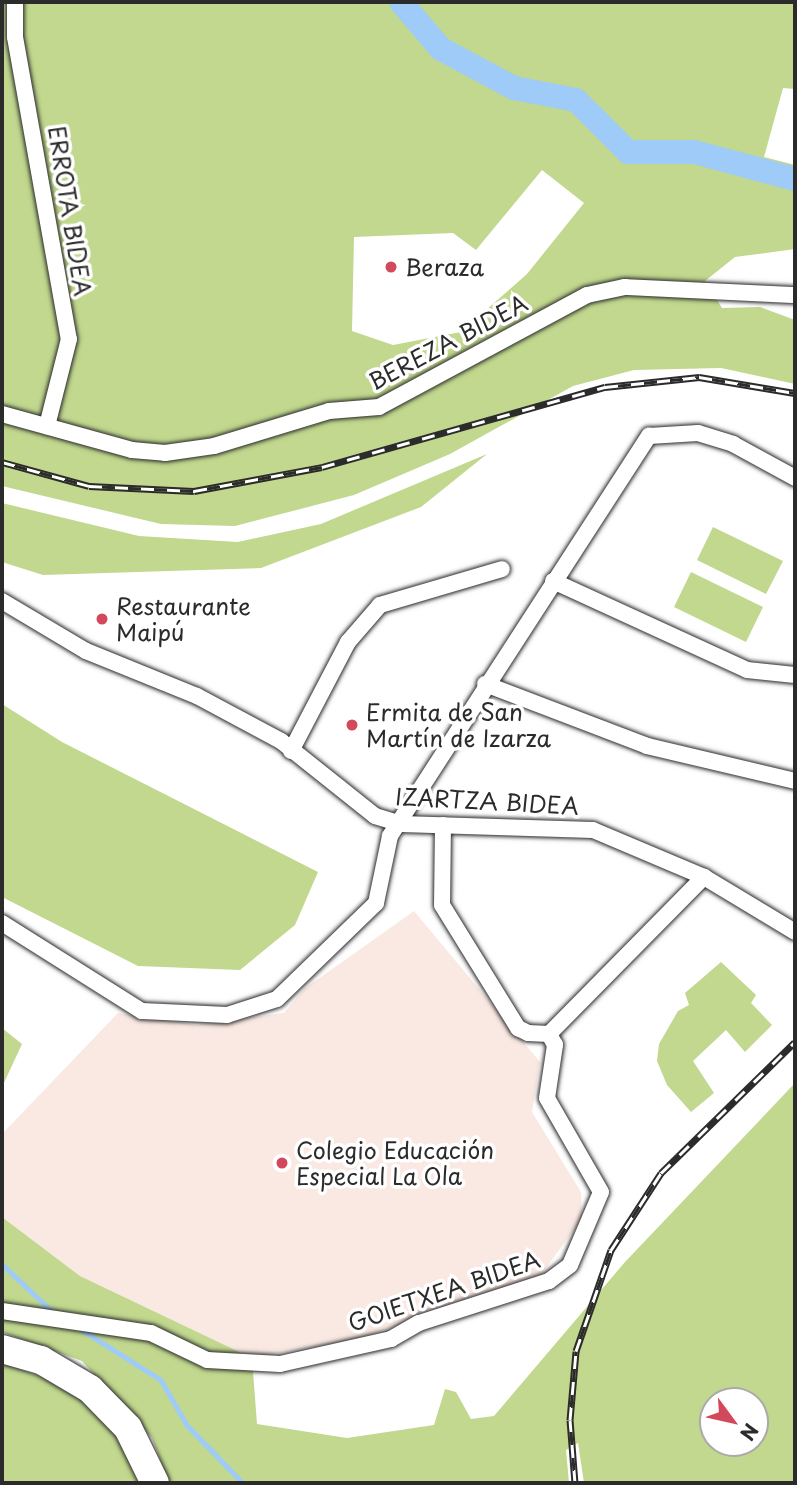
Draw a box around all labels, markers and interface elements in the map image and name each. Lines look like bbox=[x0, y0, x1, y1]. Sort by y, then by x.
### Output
street label: ERROTA BIDEA bbox=[43, 123, 97, 299]
place label: Beraza bbox=[405, 253, 484, 281]
marker: Beraza bbox=[383, 259, 399, 275]
street label: BEREZA BIDEA bbox=[365, 289, 531, 395]
place label: Restaurante Maipú bbox=[116, 592, 251, 646]
marker: Restaurante Maipú bbox=[94, 611, 110, 627]
place label: Ermita de San Martín de Izarza bbox=[366, 698, 552, 752]
marker: Ermita de San Martín de Izarza bbox=[344, 717, 360, 733]
street label: IZARTZA BIDEA bbox=[395, 782, 579, 820]
place label: Colegio Educación Especial La Ola bbox=[296, 1136, 495, 1190]
marker: Colegio Educación Especial La Ola bbox=[274, 1155, 290, 1171]
street label: GOIETXEA BIDEA bbox=[345, 1245, 543, 1337]
north arrow bbox=[699, 1387, 769, 1457]
text: N bbox=[734, 1418, 766, 1446]

